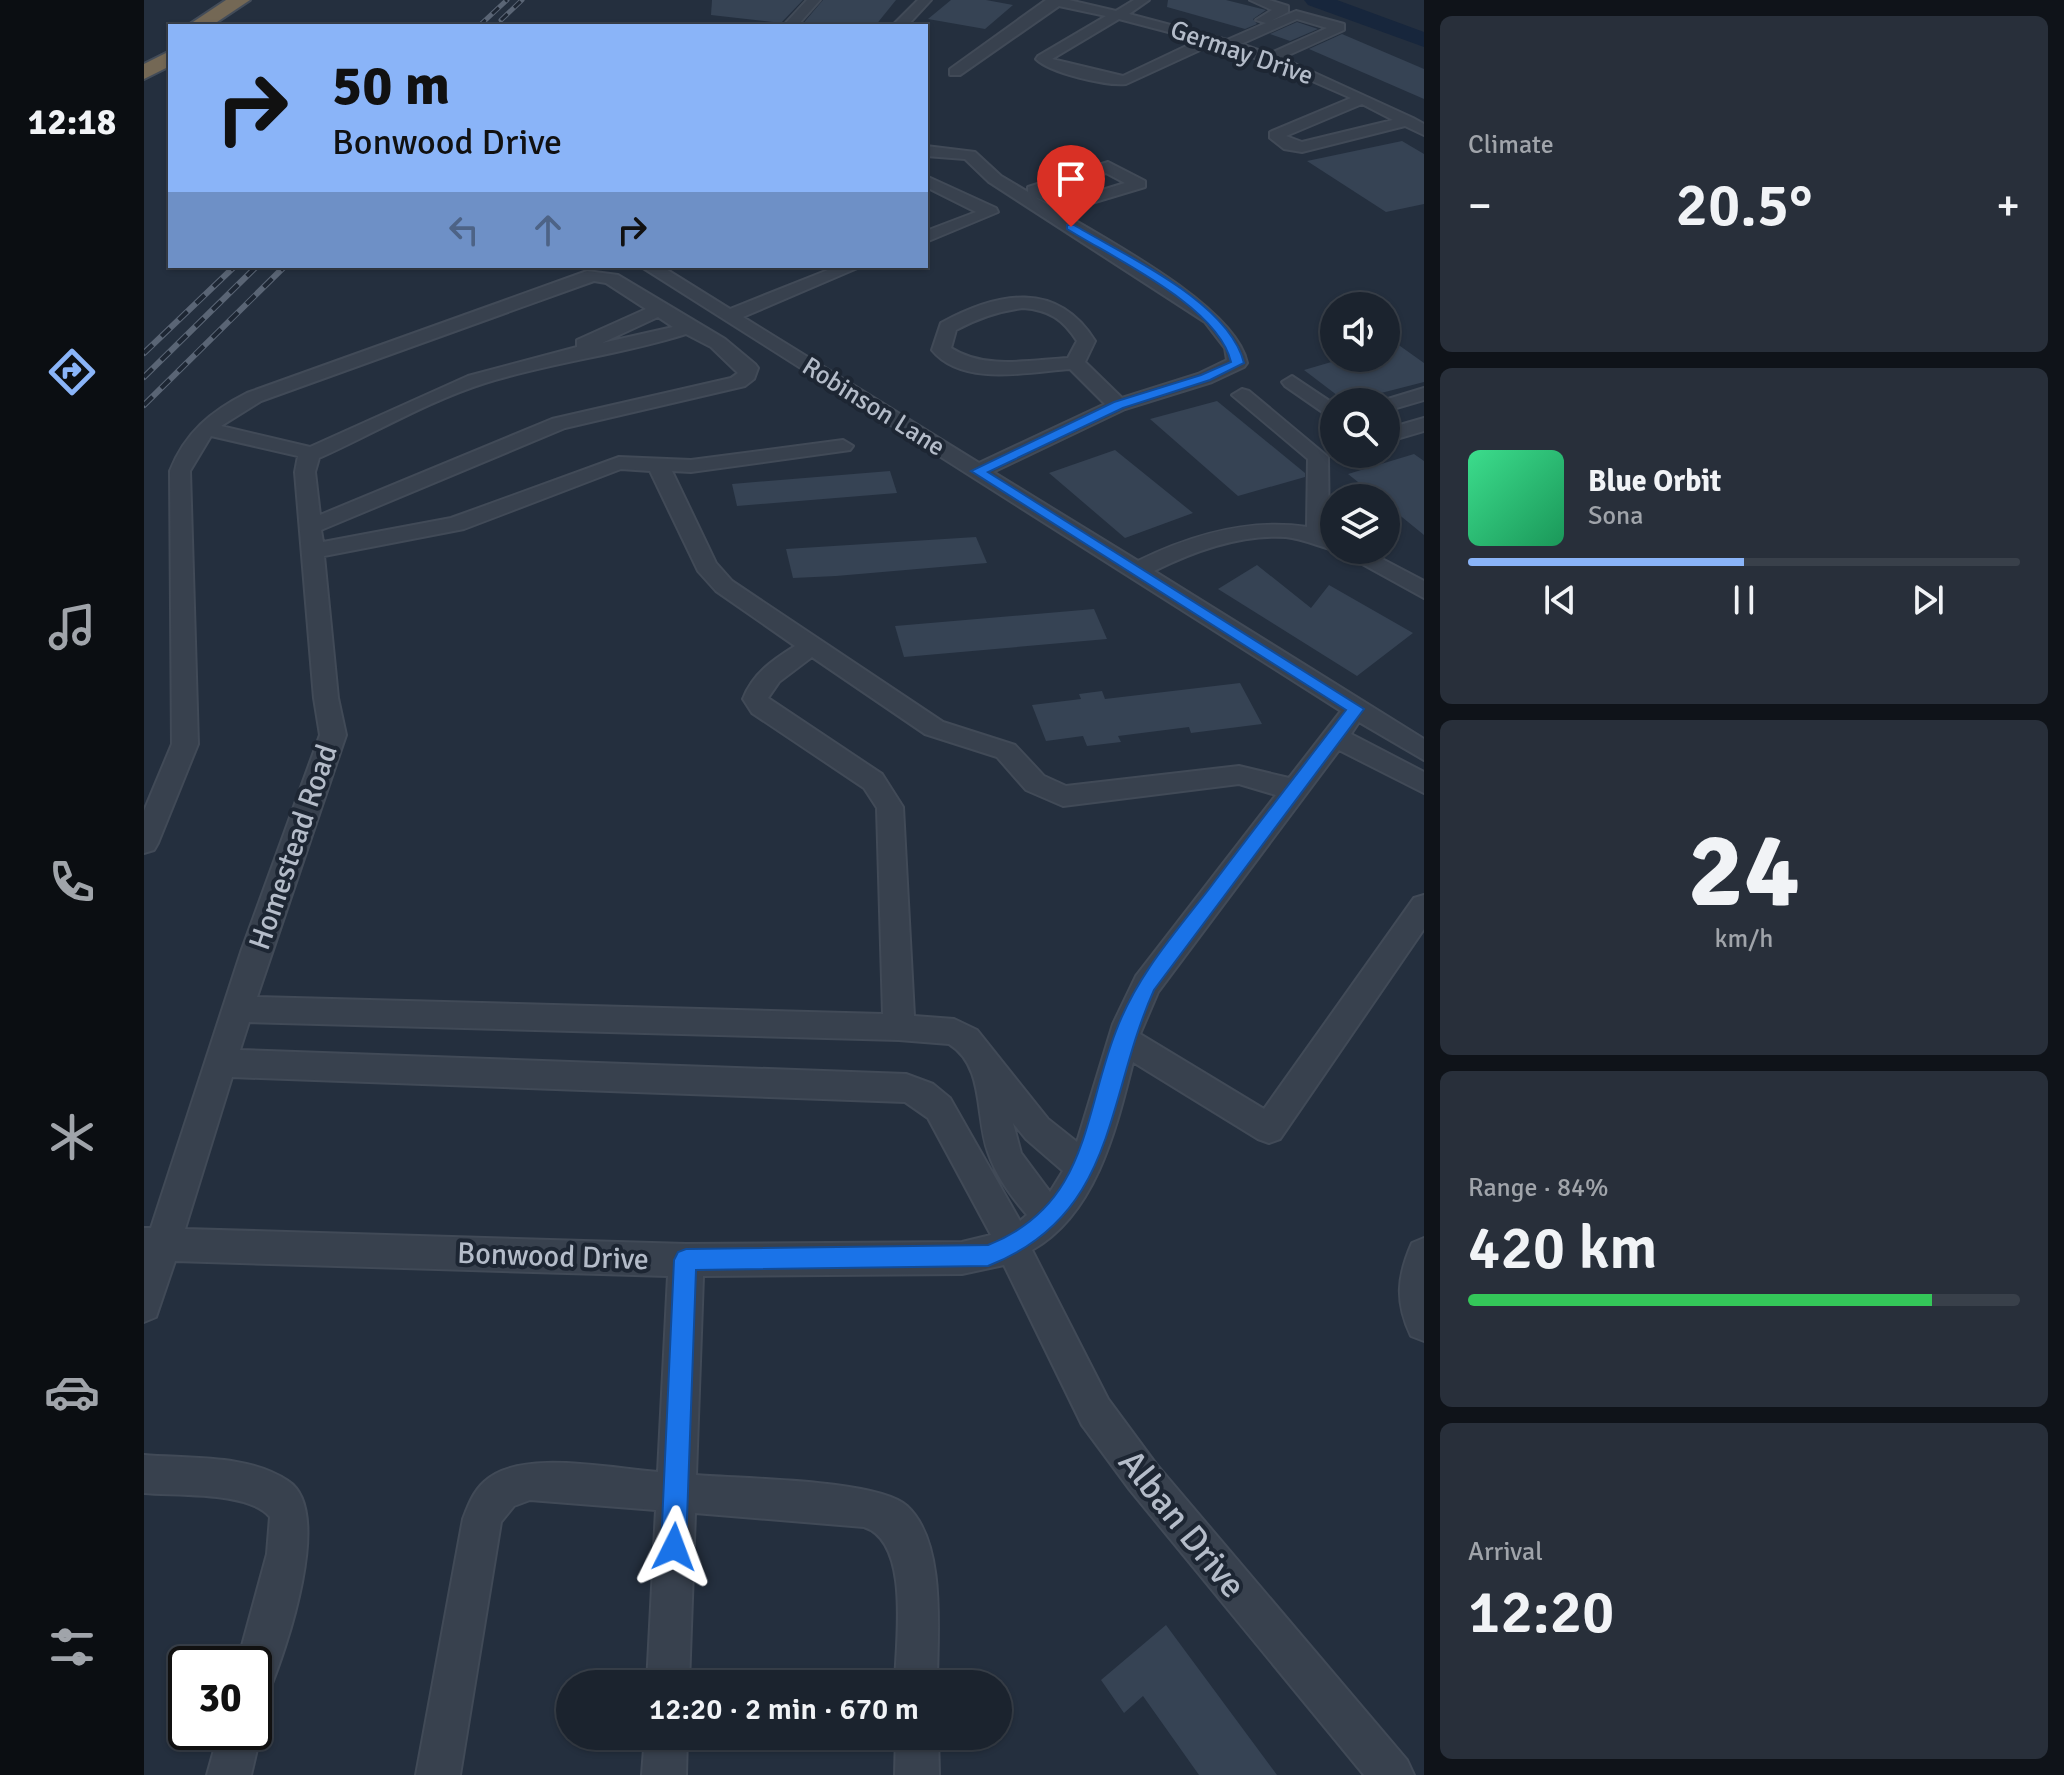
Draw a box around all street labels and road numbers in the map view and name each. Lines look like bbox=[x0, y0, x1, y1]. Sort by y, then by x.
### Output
street label: Germay Drive bbox=[1166, 14, 1317, 92]
street label: Robinson Lane bbox=[796, 350, 951, 463]
street label: Homestead Road bbox=[241, 740, 346, 955]
street label: Bonwood Drive bbox=[457, 1235, 649, 1278]
street label: Alban Drive bbox=[1108, 1441, 1255, 1607]

